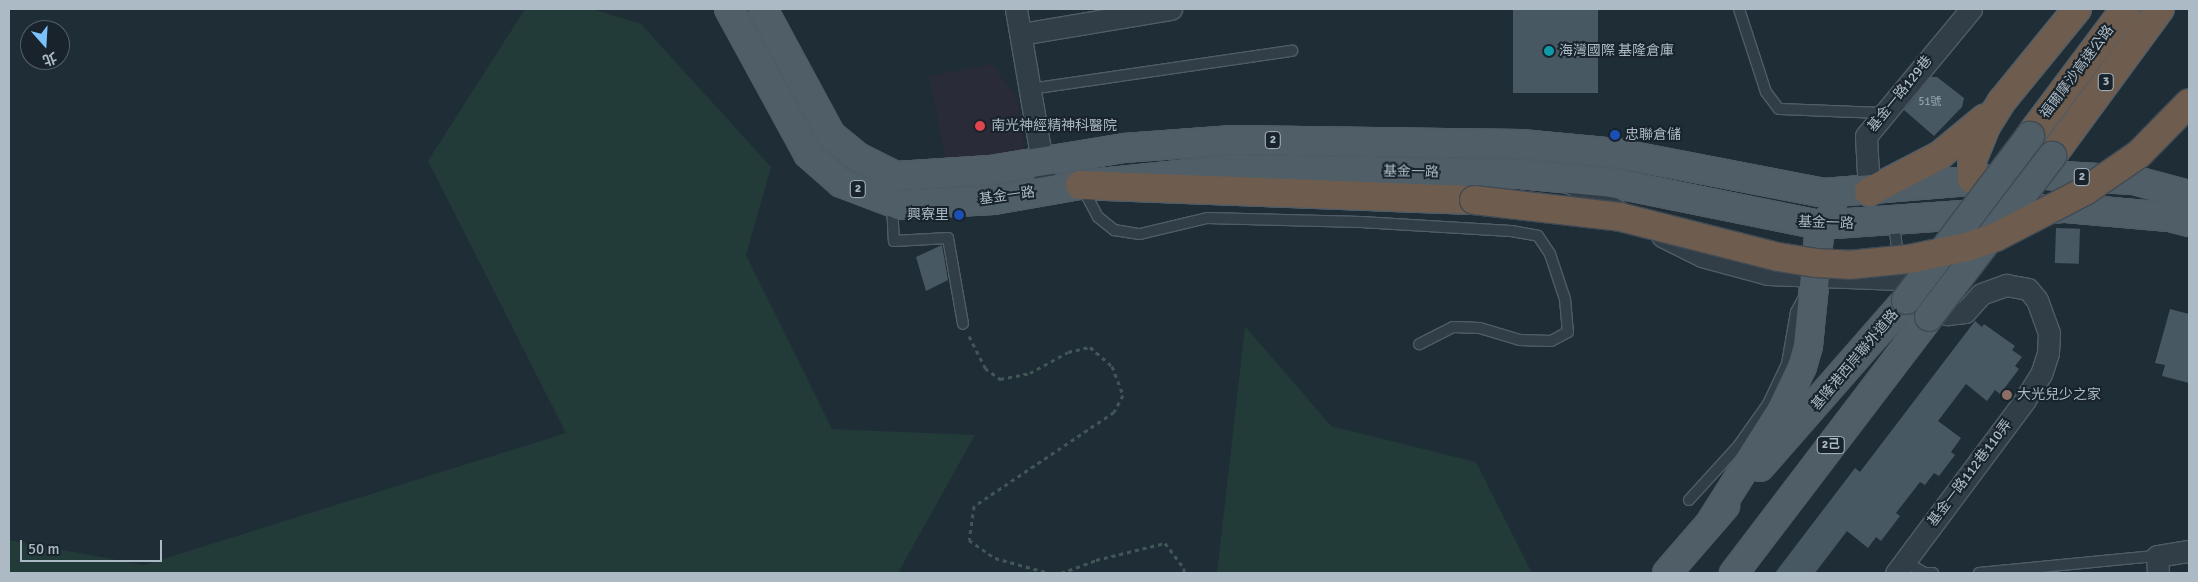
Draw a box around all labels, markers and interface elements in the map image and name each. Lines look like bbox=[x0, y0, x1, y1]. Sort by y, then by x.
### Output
north arrow bbox=[20, 20, 70, 70]
street label: 福爾摩沙高速公路 bbox=[2037, 22, 2117, 122]
place label: 海灣國際 基隆倉庫 bbox=[1559, 43, 1674, 59]
marker: 海灣國際 基隆倉庫 bbox=[1543, 45, 1555, 57]
text: 北 bbox=[40, 48, 59, 69]
street label: 基金一路129巷 bbox=[1864, 53, 1936, 135]
road number: 3 bbox=[2097, 72, 2115, 91]
house number: 51號 bbox=[1919, 95, 1941, 109]
place label: 南光神經精神科醫院 bbox=[991, 118, 1117, 134]
marker: 南光神經精神科醫院 bbox=[973, 119, 987, 133]
place label: 忠聯倉儲 bbox=[1625, 127, 1681, 143]
marker: 忠聯倉儲 bbox=[1609, 129, 1621, 141]
road number: 2 bbox=[1264, 130, 1282, 150]
street label: 基金一路 bbox=[1383, 163, 1439, 181]
road number: 2 bbox=[2073, 168, 2091, 186]
road number: 2 bbox=[849, 180, 867, 198]
street label: 基金一路 bbox=[978, 184, 1036, 208]
place label: 興寮里 bbox=[907, 207, 949, 223]
marker: 興寮里 bbox=[953, 209, 965, 221]
street label: 基金一路 bbox=[1798, 214, 1854, 232]
street label: 基隆港西岸聯外道路 bbox=[1808, 306, 1902, 414]
place label: 大光兒少之家 bbox=[2017, 387, 2101, 403]
marker: 大光兒少之家 bbox=[2001, 389, 2013, 401]
street label: 基金一路112巷110弄 bbox=[1924, 416, 2016, 530]
road number: 2己 bbox=[1816, 436, 1846, 454]
scale bar bbox=[22, 530, 165, 562]
text: 50 m bbox=[28, 540, 59, 558]

